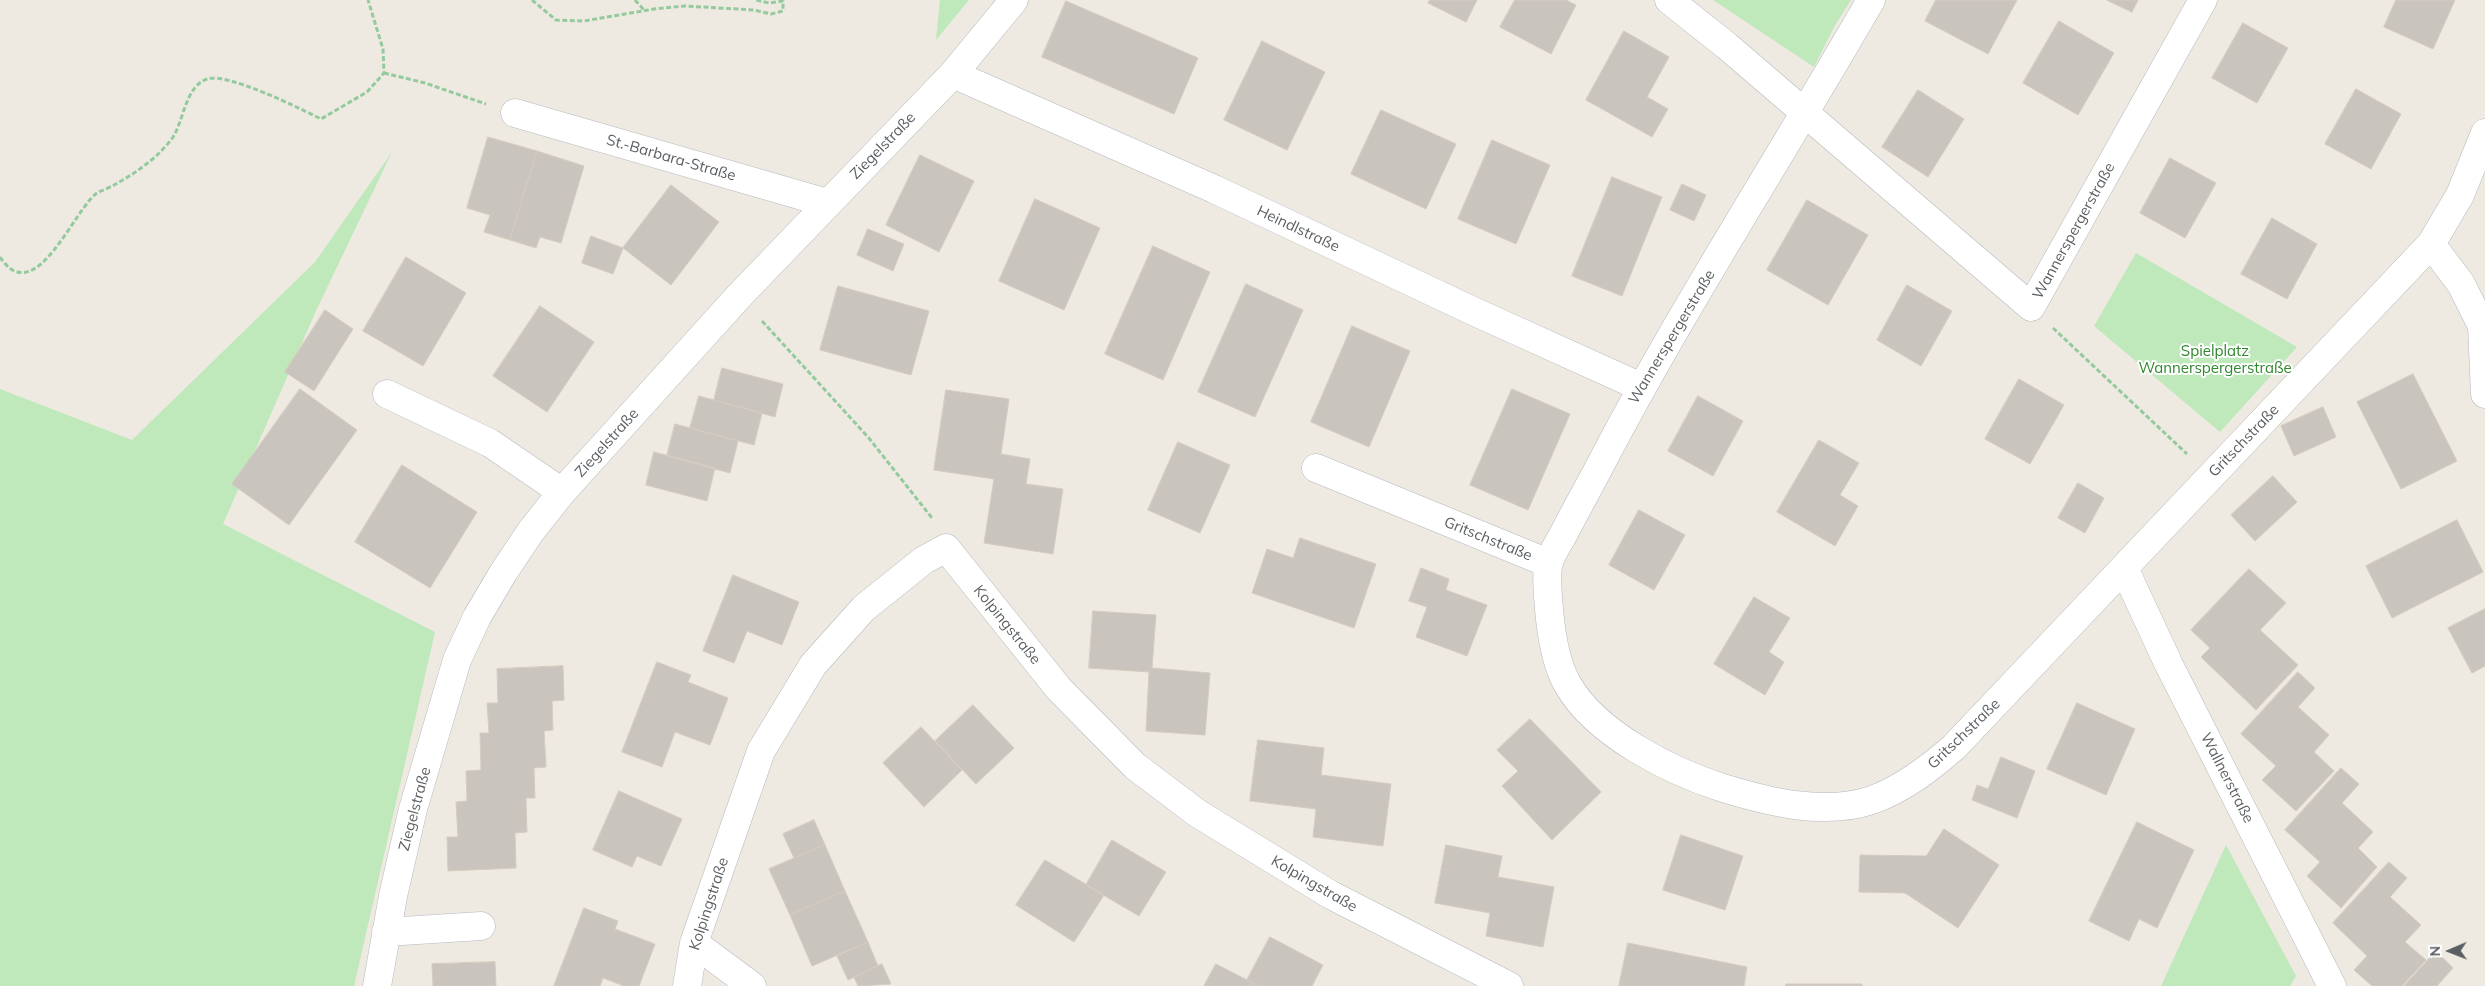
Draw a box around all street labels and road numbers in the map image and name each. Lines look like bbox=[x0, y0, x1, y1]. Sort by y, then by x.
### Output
street label: Ziegelstraße bbox=[847, 109, 919, 183]
street label: St.-Barbara-Straße bbox=[604, 131, 738, 185]
street label: Wannerspergerstraße bbox=[2029, 160, 2119, 302]
street label: Heindlstraße bbox=[1254, 202, 1342, 256]
street label: Wannerspergerstraße bbox=[1625, 267, 1719, 407]
street label: Gritschstraße bbox=[2205, 401, 2283, 481]
street label: Ziegelstraße bbox=[572, 405, 642, 481]
street label: Gritschstraße bbox=[1441, 513, 1535, 565]
street label: Kolpingstraße bbox=[970, 582, 1044, 668]
street label: Gritschstraße bbox=[1924, 695, 2004, 773]
street label: Wallnerstraße bbox=[2197, 730, 2257, 826]
street label: Ziegelstraße bbox=[395, 765, 435, 853]
street label: Kolpingstraße bbox=[1268, 852, 1360, 916]
street label: Kolpingstraße bbox=[686, 855, 732, 953]

